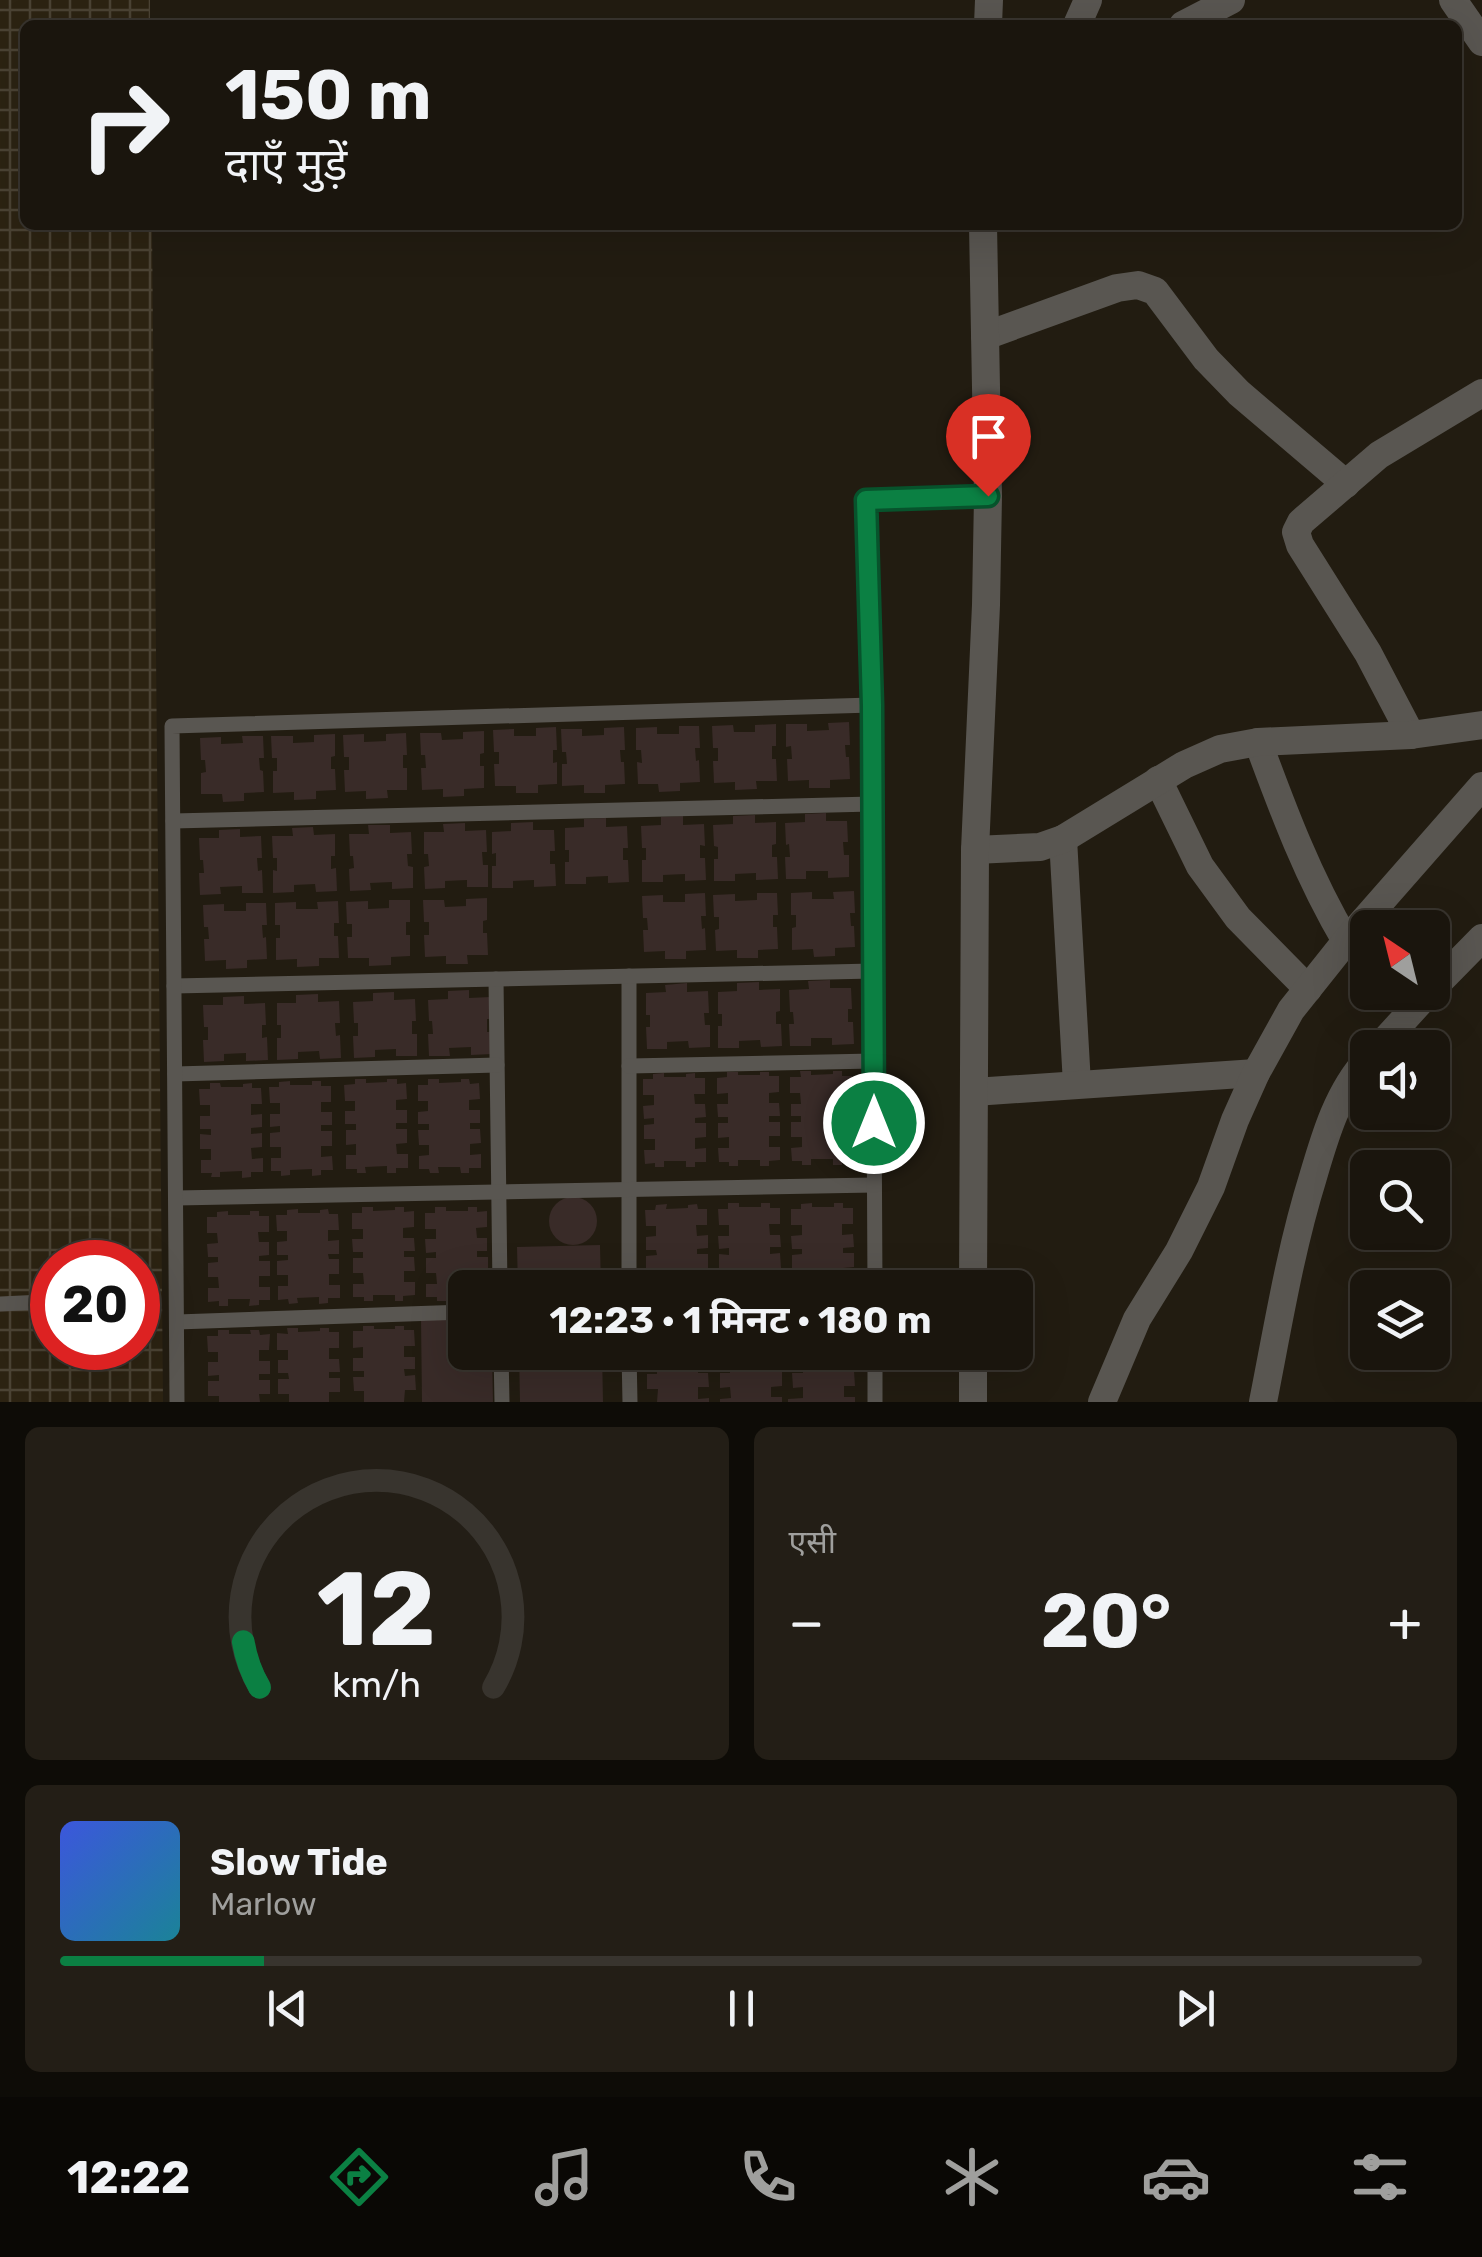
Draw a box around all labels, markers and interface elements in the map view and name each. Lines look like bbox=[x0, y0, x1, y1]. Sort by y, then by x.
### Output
text: 150 m bbox=[225, 54, 432, 137]
icon: right bbox=[60, 60, 190, 190]
text: दाएँ मुड़ें bbox=[225, 138, 347, 191]
pin bbox=[946, 394, 1031, 497]
icon: arrive bbox=[961, 409, 1016, 464]
north arrow bbox=[1350, 910, 1450, 1010]
map controls bbox=[1350, 910, 1450, 1370]
button: sound bbox=[1350, 1030, 1450, 1130]
position arrow bbox=[822, 1071, 926, 1175]
button: search bbox=[1350, 1150, 1450, 1250]
speed limit sign: 20 bbox=[30, 1240, 160, 1370]
button: layers bbox=[1350, 1270, 1450, 1370]
text: 12:23 · 1 मिनट · 180 m bbox=[550, 1297, 931, 1343]
text: एसी bbox=[789, 1523, 836, 1561]
text: 12 bbox=[317, 1548, 436, 1671]
text: 20° bbox=[1041, 1577, 1171, 1666]
text: − bbox=[789, 1590, 824, 1655]
text: + bbox=[1388, 1590, 1422, 1655]
text: km/h bbox=[332, 1664, 421, 1706]
text: Slow Tide bbox=[210, 1839, 388, 1885]
text: Marlow bbox=[210, 1885, 317, 1923]
icon: previous bbox=[260, 1981, 315, 2036]
icon: pause bbox=[714, 1981, 769, 2036]
icon: next bbox=[1168, 1981, 1223, 2036]
icon: directions bbox=[324, 2142, 394, 2212]
icon: music bbox=[529, 2142, 599, 2212]
icon: phone bbox=[733, 2142, 803, 2212]
icon: climate bbox=[937, 2142, 1007, 2212]
icon: car bbox=[1141, 2142, 1211, 2212]
icon: filters bbox=[1345, 2142, 1415, 2212]
text: 12:22 bbox=[67, 2151, 190, 2204]

